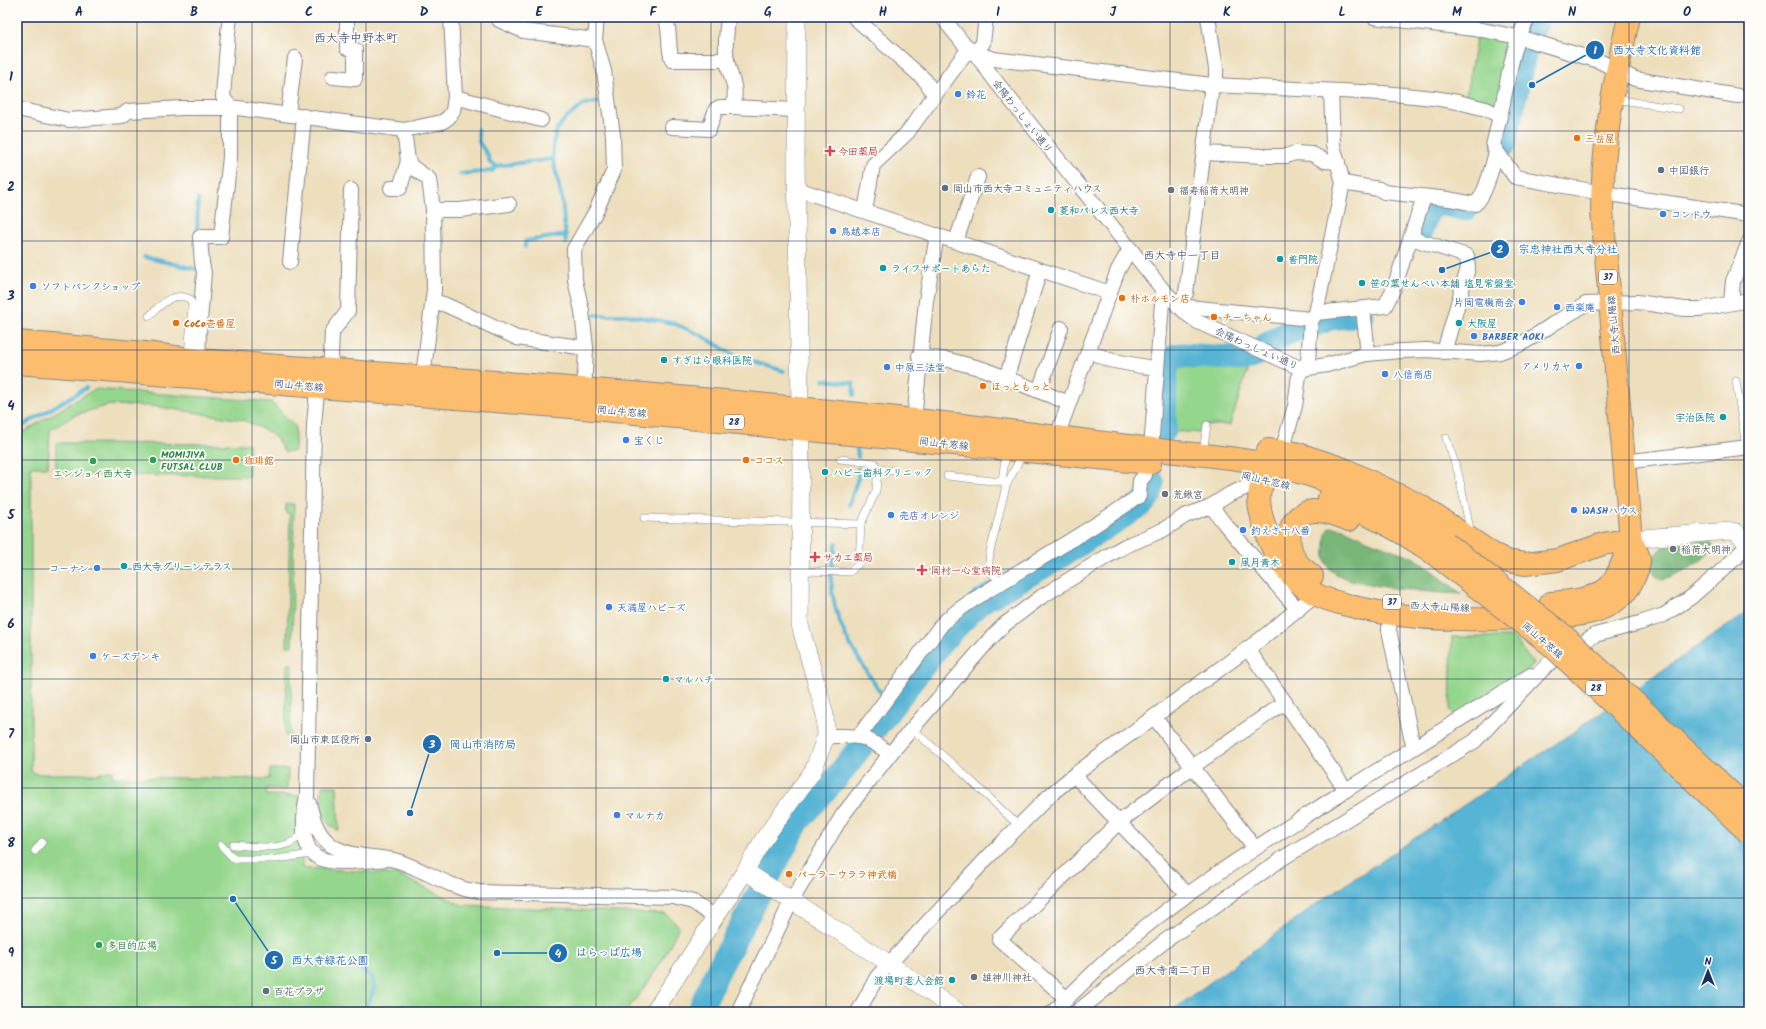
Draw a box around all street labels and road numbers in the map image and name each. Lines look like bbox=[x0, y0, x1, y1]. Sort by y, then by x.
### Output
street label: 会陽わっしょい通り bbox=[988, 76, 1056, 157]
road number: 37 bbox=[1599, 270, 1617, 284]
street label: 西大寺山陽線 bbox=[1603, 294, 1625, 355]
street label: 会陽わっしょい通り bbox=[1212, 323, 1301, 375]
street label: 岡山牛窓線 bbox=[273, 376, 325, 396]
street label: 岡山牛窓線 bbox=[596, 402, 648, 422]
road number: 28 bbox=[724, 415, 744, 429]
street label: 岡山牛窓線 bbox=[918, 433, 970, 455]
street label: 岡山牛窓線 bbox=[1240, 468, 1292, 494]
road number: 37 bbox=[1383, 595, 1401, 609]
street label: 西大寺山陽線 bbox=[1410, 597, 1470, 617]
street label: 岡山牛窓線 bbox=[1518, 618, 1566, 663]
road number: 28 bbox=[1586, 681, 1606, 695]

